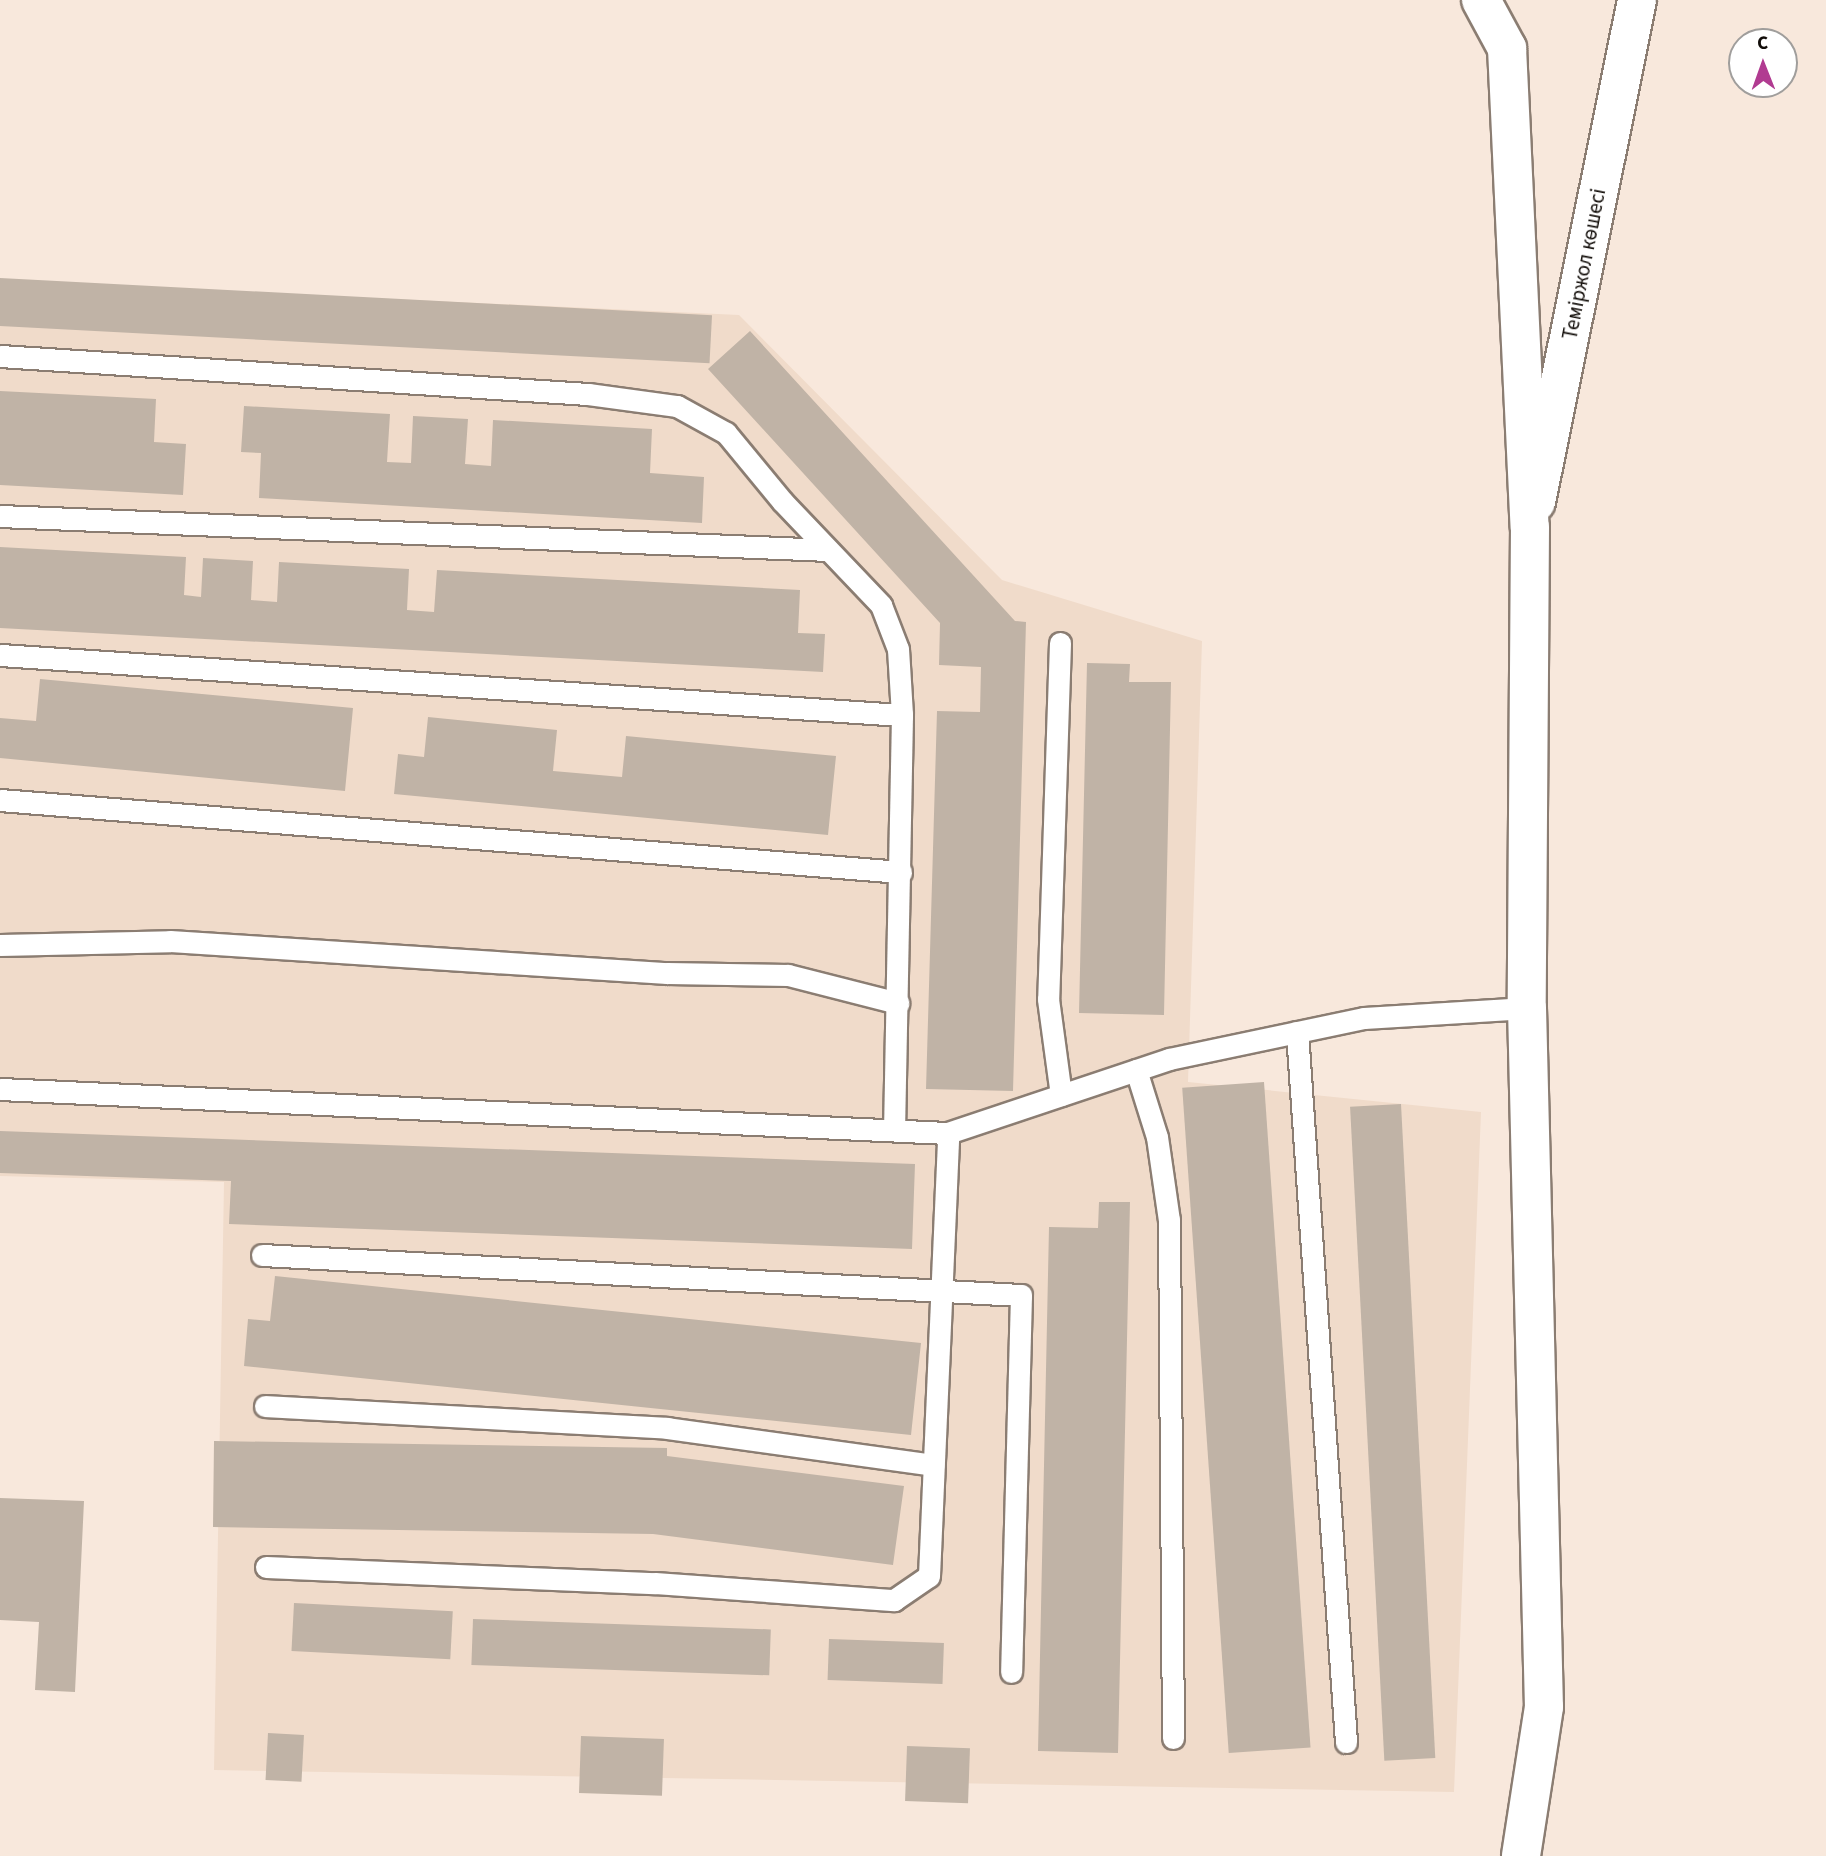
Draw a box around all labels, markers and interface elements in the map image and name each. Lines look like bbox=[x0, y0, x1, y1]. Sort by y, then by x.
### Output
north arrow bbox=[1728, 28, 1798, 98]
text: С bbox=[1757, 30, 1768, 57]
street label: Теміржол көшесі bbox=[1557, 186, 1611, 342]

